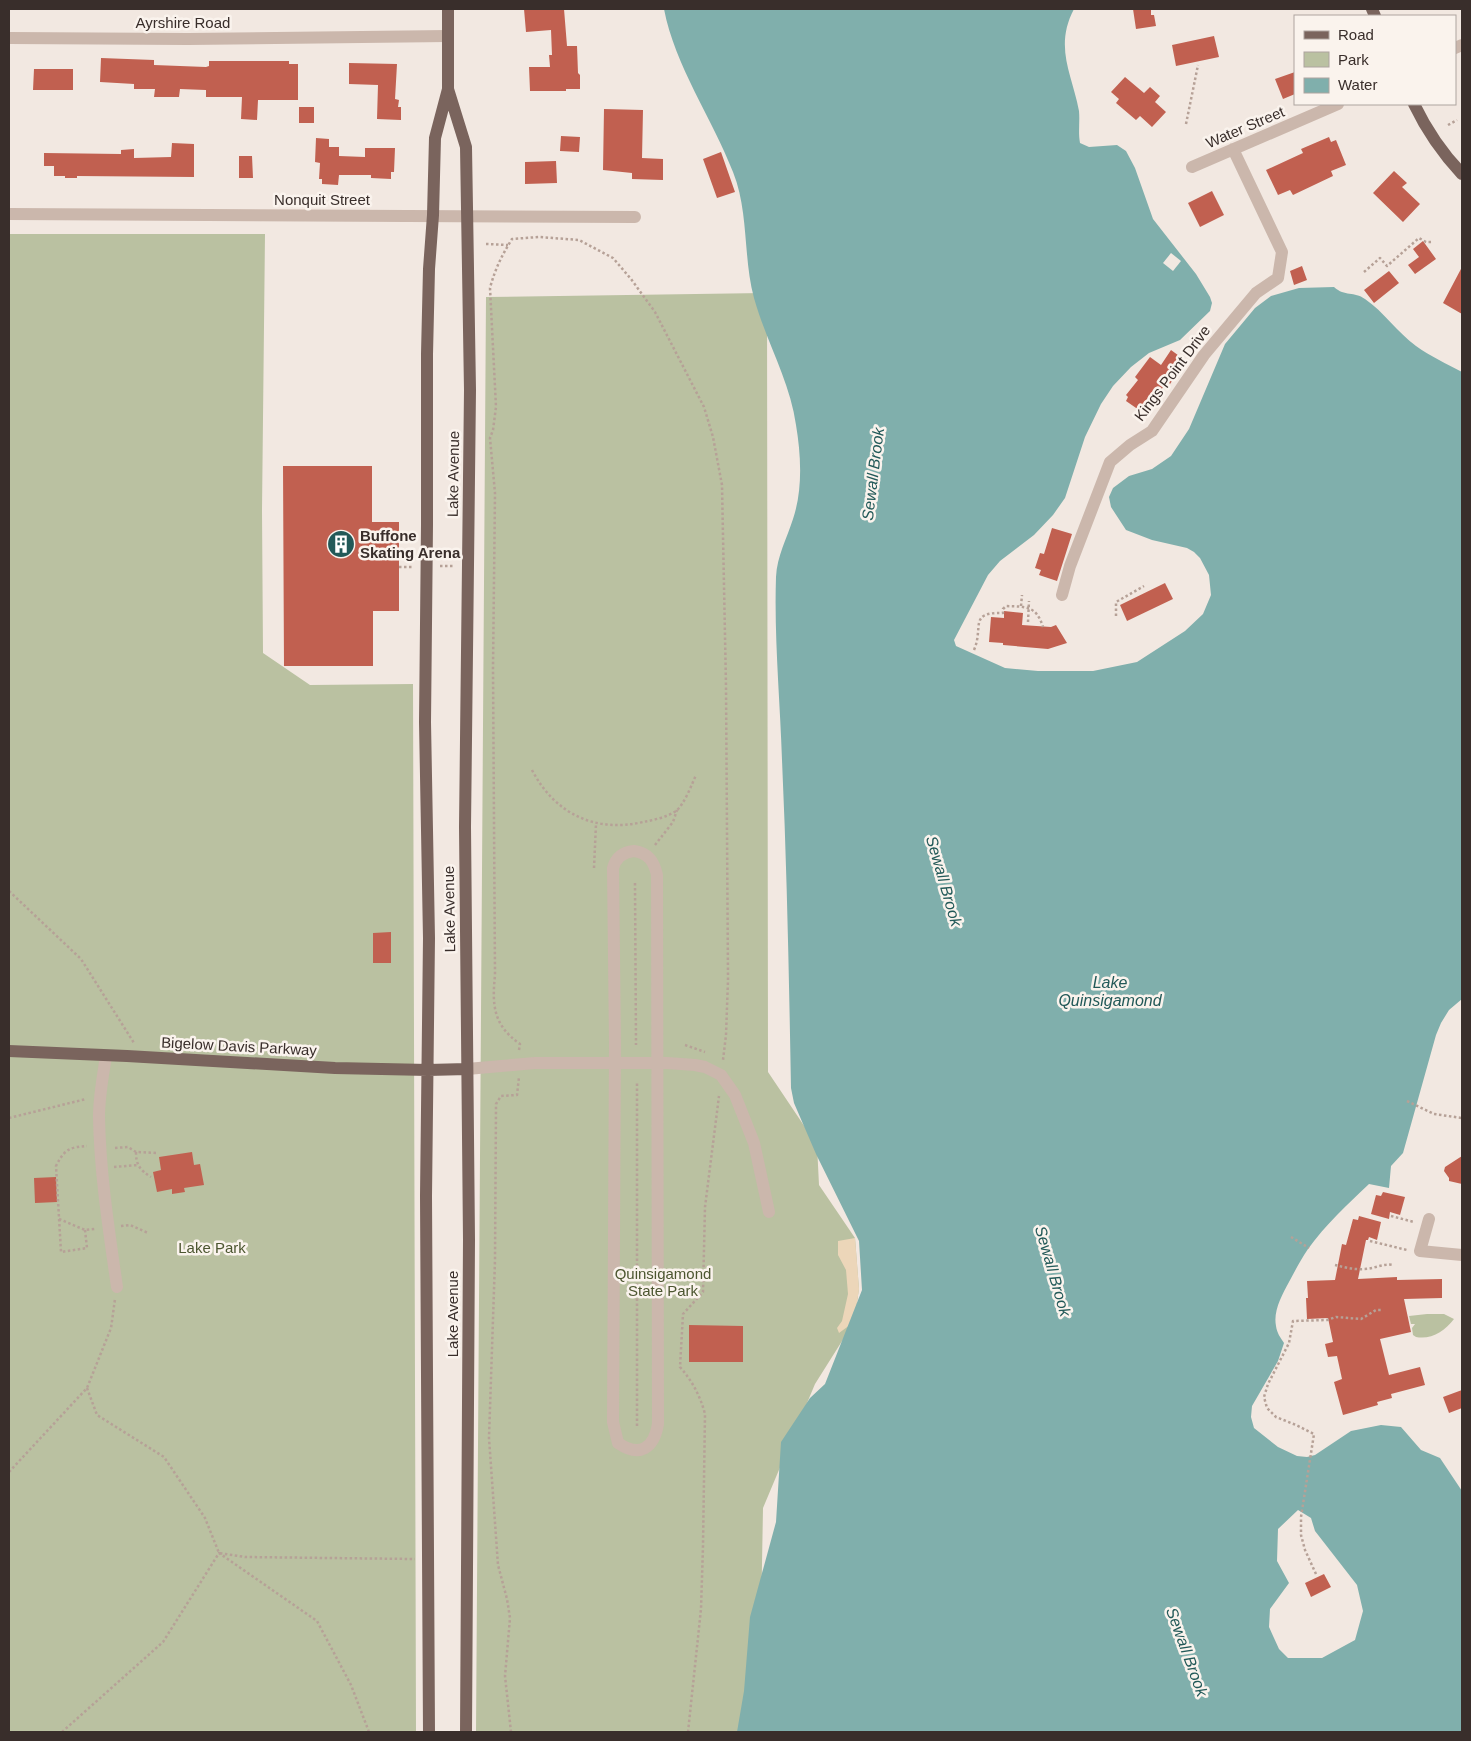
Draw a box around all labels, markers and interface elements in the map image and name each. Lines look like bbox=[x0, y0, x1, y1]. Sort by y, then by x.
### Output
street label: Ayrshire Road bbox=[136, 14, 230, 31]
legend bbox=[1294, 15, 1456, 105]
text: Road bbox=[1338, 26, 1374, 43]
text: Park bbox=[1338, 51, 1369, 68]
text: Water bbox=[1338, 76, 1377, 93]
street label: Water Street bbox=[1203, 103, 1288, 151]
street label: Nonquit Street bbox=[274, 191, 371, 208]
street label: Kings Point Drive bbox=[1131, 322, 1213, 424]
water label: Sewall Brook bbox=[859, 426, 887, 521]
street label: Lake Avenue bbox=[444, 431, 462, 517]
place label: Buffone Skating Arena bbox=[360, 527, 461, 561]
building icon: Buffone Skating Arena bbox=[326, 529, 356, 559]
water label: Sewall Brook bbox=[923, 834, 965, 929]
street label: Lake Avenue bbox=[440, 866, 458, 952]
water label: Lake Quinsigamond bbox=[1058, 974, 1163, 1009]
street label: Bigelow Davis Parkway bbox=[161, 1033, 318, 1059]
water label: Sewall Brook bbox=[1032, 1224, 1074, 1319]
park label: Lake Park bbox=[178, 1239, 246, 1256]
park label: Quinsigamond State Park bbox=[615, 1265, 711, 1299]
street label: Lake Avenue bbox=[444, 1271, 461, 1357]
water label: Sewall Brook bbox=[1163, 1605, 1211, 1700]

